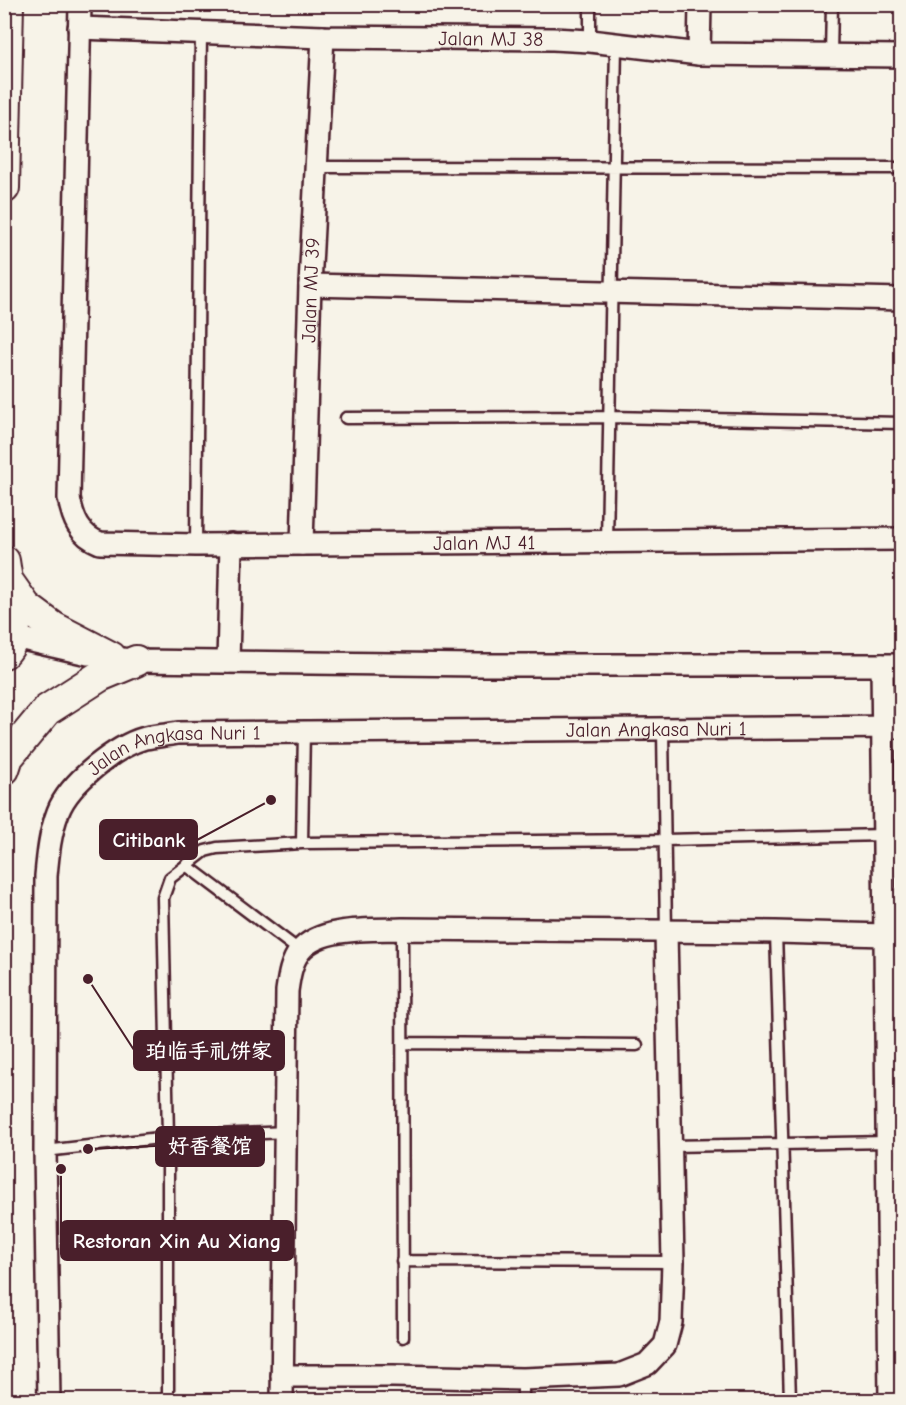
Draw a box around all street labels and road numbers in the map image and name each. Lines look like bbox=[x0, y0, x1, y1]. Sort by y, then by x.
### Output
street label: Jalan MJ 38 bbox=[438, 27, 543, 50]
street label: Jalan MJ 39 bbox=[297, 237, 324, 343]
street label: Jalan MJ 41 bbox=[433, 531, 535, 554]
street label: Jalan Angkasa Nuri 1 bbox=[566, 717, 747, 741]
street label: Jalan Angkasa Nuri 1 bbox=[83, 721, 261, 780]

